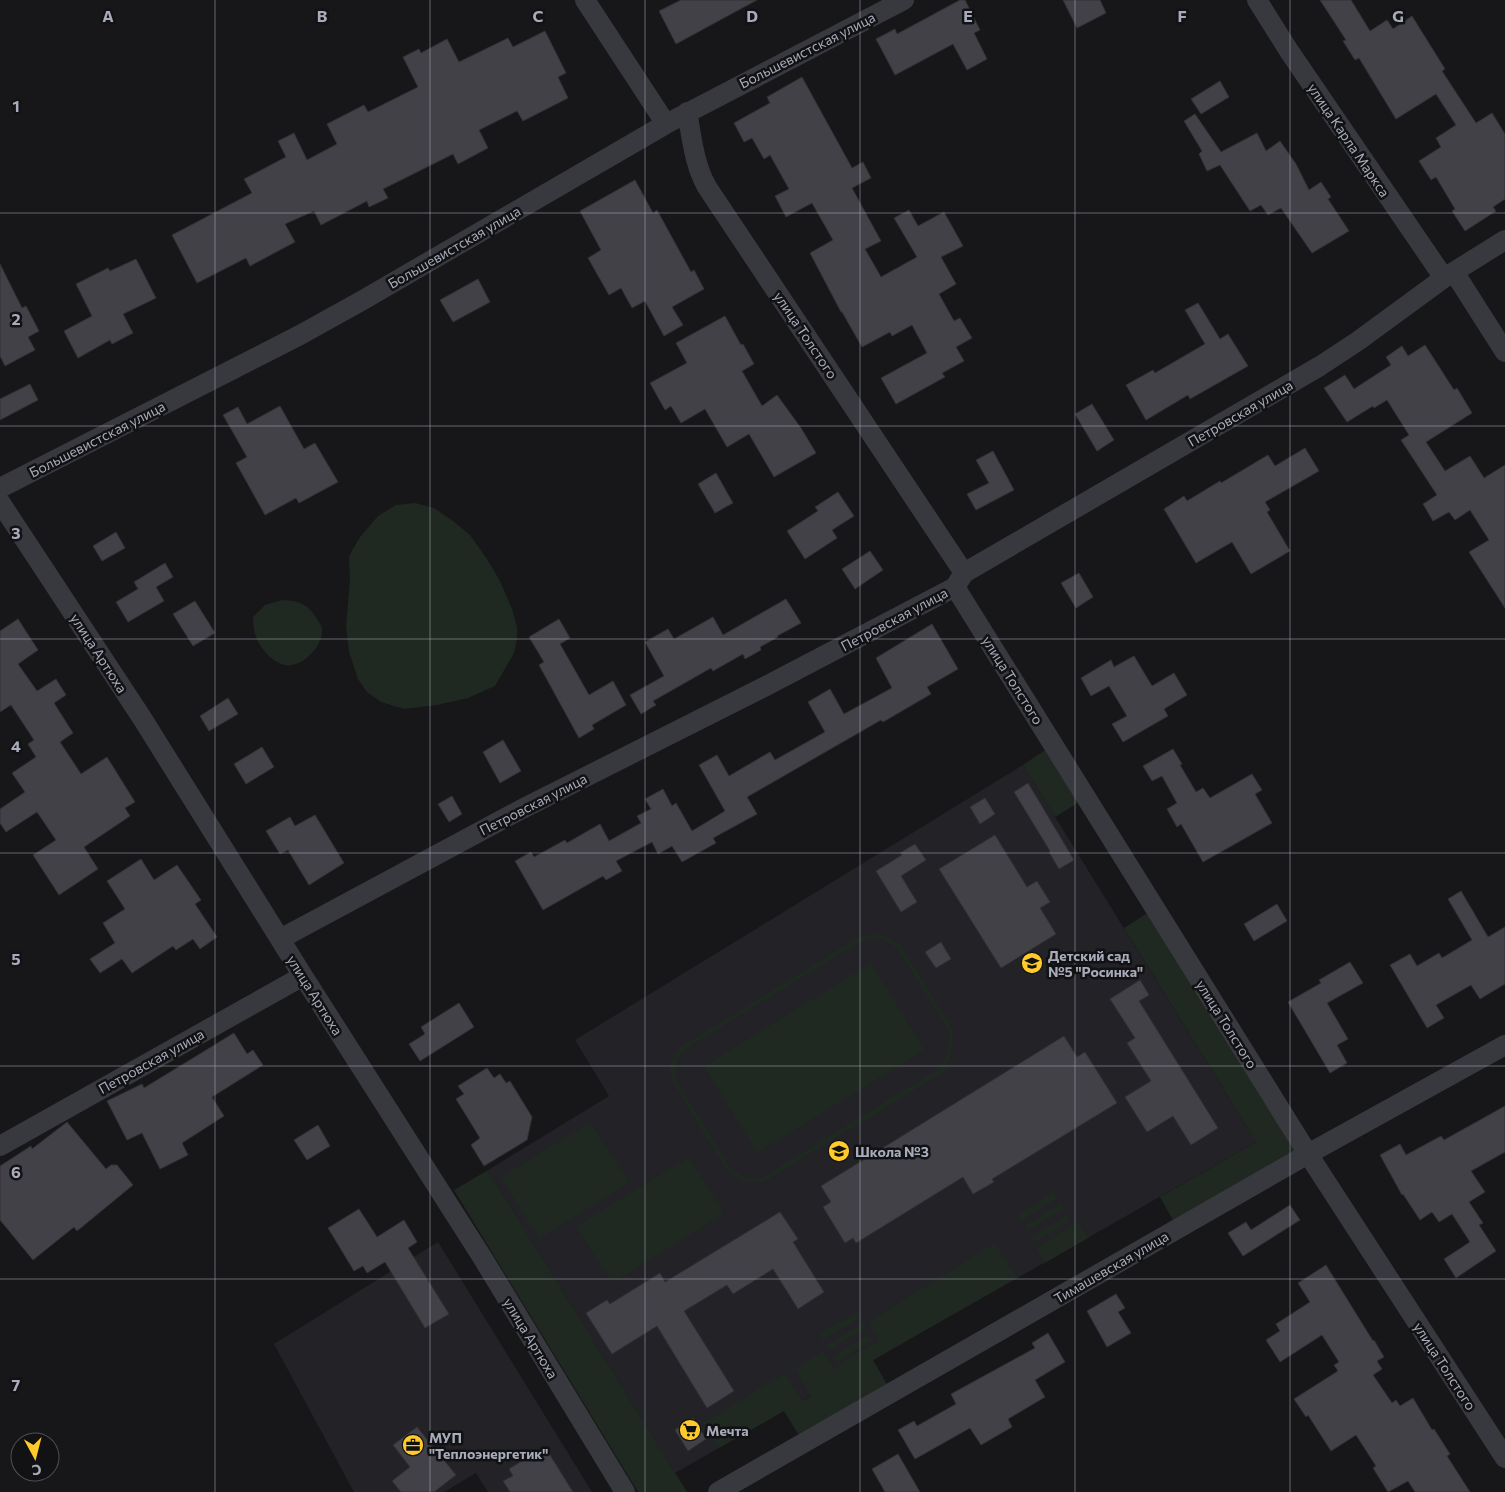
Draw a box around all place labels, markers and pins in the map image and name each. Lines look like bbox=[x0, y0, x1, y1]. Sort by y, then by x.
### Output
place label: Детский сад №5 "Росинка" bbox=[1048, 947, 1143, 980]
school or university icon: Детский сад №5 "Росинка" bbox=[1020, 951, 1044, 975]
school or university icon: Школа №3 bbox=[827, 1139, 851, 1163]
place label: Школа №3 bbox=[855, 1143, 929, 1160]
supermarket icon: Мечта bbox=[678, 1418, 702, 1442]
place label: Мечта bbox=[706, 1422, 749, 1439]
place label: МУП "Теплоэнергетик" bbox=[429, 1429, 548, 1462]
office icon: МУП "Теплоэнергетик" bbox=[401, 1433, 425, 1457]

